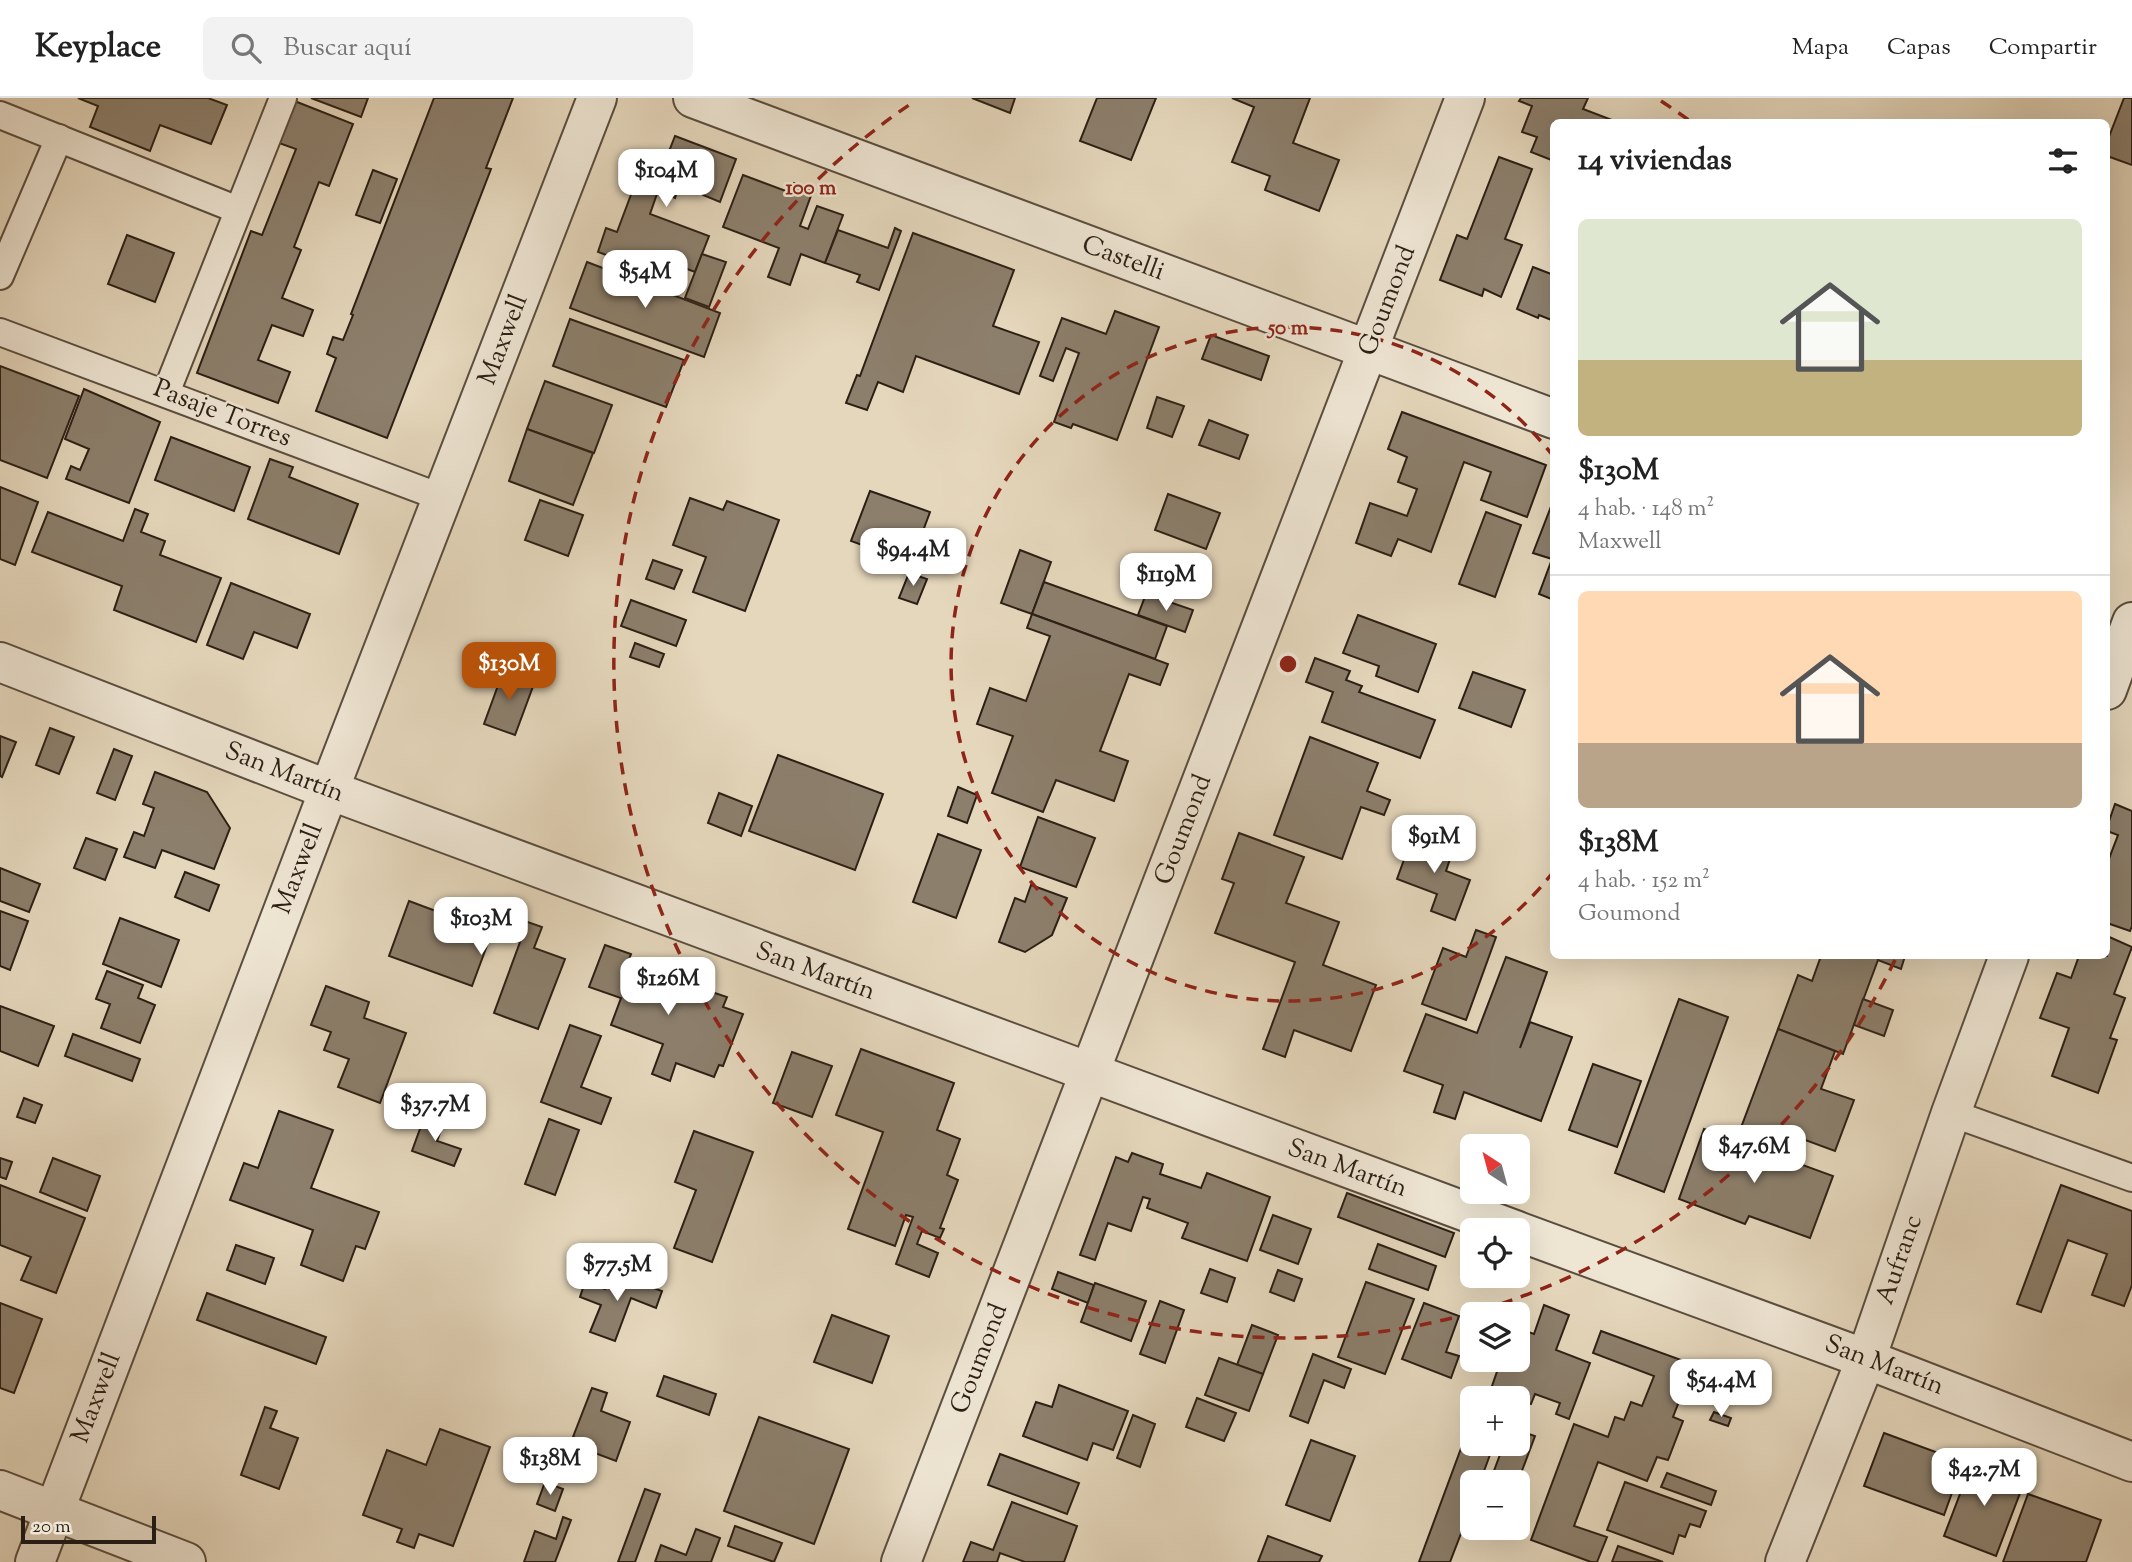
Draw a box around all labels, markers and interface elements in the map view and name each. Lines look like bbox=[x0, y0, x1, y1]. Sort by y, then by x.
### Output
search box bbox=[203, 17, 693, 80]
text: Keyplace bbox=[35, 24, 161, 72]
icon: search bbox=[227, 29, 265, 67]
text: Buscar aquí bbox=[283, 30, 412, 67]
text: Mapa bbox=[1792, 31, 1849, 65]
text: Capas bbox=[1887, 31, 1951, 65]
text: Compartir bbox=[1989, 31, 2097, 65]
text: 14 viviendas bbox=[1578, 140, 1732, 183]
icon: filters bbox=[2044, 142, 2082, 180]
pin: $104M bbox=[617, 150, 715, 209]
text: $104M bbox=[634, 155, 698, 188]
text: 100 m bbox=[786, 174, 837, 204]
street label: Castelli bbox=[1076, 227, 1170, 291]
street label: Goumond bbox=[1350, 240, 1426, 362]
pin: $54M bbox=[604, 250, 686, 310]
text: $54M bbox=[619, 256, 671, 289]
icon: home bbox=[1767, 264, 1893, 390]
street label: Maxwell bbox=[470, 289, 538, 391]
text: 50 m bbox=[1266, 314, 1309, 344]
street label: Pasaje Torres bbox=[148, 371, 296, 457]
text: $130M bbox=[1578, 450, 1659, 493]
text: 4 hab. · 148 m² bbox=[1578, 493, 1714, 526]
text: Maxwell bbox=[1578, 526, 1662, 559]
pin: $94.4M bbox=[856, 528, 970, 588]
text: $94.4M bbox=[876, 534, 950, 567]
pin: $119M bbox=[1117, 554, 1215, 613]
text: $119M bbox=[1136, 559, 1196, 592]
icon: home bbox=[1767, 636, 1893, 762]
pin: $130M bbox=[460, 642, 558, 702]
text: $130M bbox=[478, 648, 540, 681]
centre of rings bbox=[1276, 652, 1300, 676]
street label: San Martín bbox=[219, 733, 349, 813]
street label: Goumond bbox=[1146, 769, 1222, 891]
pin: $91M bbox=[1393, 816, 1475, 875]
street label: Maxwell bbox=[265, 818, 333, 920]
text: $91M bbox=[1408, 821, 1460, 854]
text: $138M bbox=[1578, 822, 1659, 865]
text: 4 hab. · 152 m² bbox=[1578, 865, 1710, 898]
pin: $103M bbox=[432, 898, 530, 957]
text: Goumond bbox=[1578, 898, 1680, 931]
text: $103M bbox=[450, 903, 512, 936]
street label: San Martín bbox=[750, 933, 880, 1011]
pin: $126M bbox=[619, 958, 717, 1017]
text: $126M bbox=[636, 963, 700, 996]
pin: $37.7M bbox=[378, 1084, 492, 1143]
text: $37.7M bbox=[400, 1089, 470, 1122]
pin: $47.6M bbox=[1697, 1126, 1811, 1185]
street label: San Martín bbox=[1282, 1130, 1412, 1208]
text: $47.6M bbox=[1718, 1131, 1790, 1164]
north arrow bbox=[1460, 1134, 1530, 1204]
map controls bbox=[1460, 1134, 1530, 1540]
street label: Aufranc bbox=[1867, 1210, 1933, 1310]
button: locate bbox=[1460, 1218, 1530, 1288]
pin: $77.5M bbox=[560, 1244, 674, 1303]
text: $77.5M bbox=[582, 1249, 652, 1282]
street label: Goumond bbox=[942, 1298, 1018, 1420]
button: layers bbox=[1460, 1302, 1530, 1372]
street label: San Martín bbox=[1819, 1326, 1949, 1406]
street label: Maxwell bbox=[63, 1347, 131, 1449]
pin: $54.4M bbox=[1664, 1360, 1778, 1419]
text: $54.4M bbox=[1686, 1365, 1756, 1398]
button: + bbox=[1460, 1386, 1530, 1456]
pin: $138M bbox=[501, 1438, 599, 1497]
text: $138M bbox=[519, 1443, 581, 1476]
pin: $42.7M bbox=[1927, 1448, 2041, 1508]
text: $42.7M bbox=[1948, 1454, 2020, 1487]
button: − bbox=[1460, 1470, 1530, 1540]
scale bar bbox=[21, 1513, 156, 1545]
text: 20 m bbox=[32, 1514, 71, 1541]

